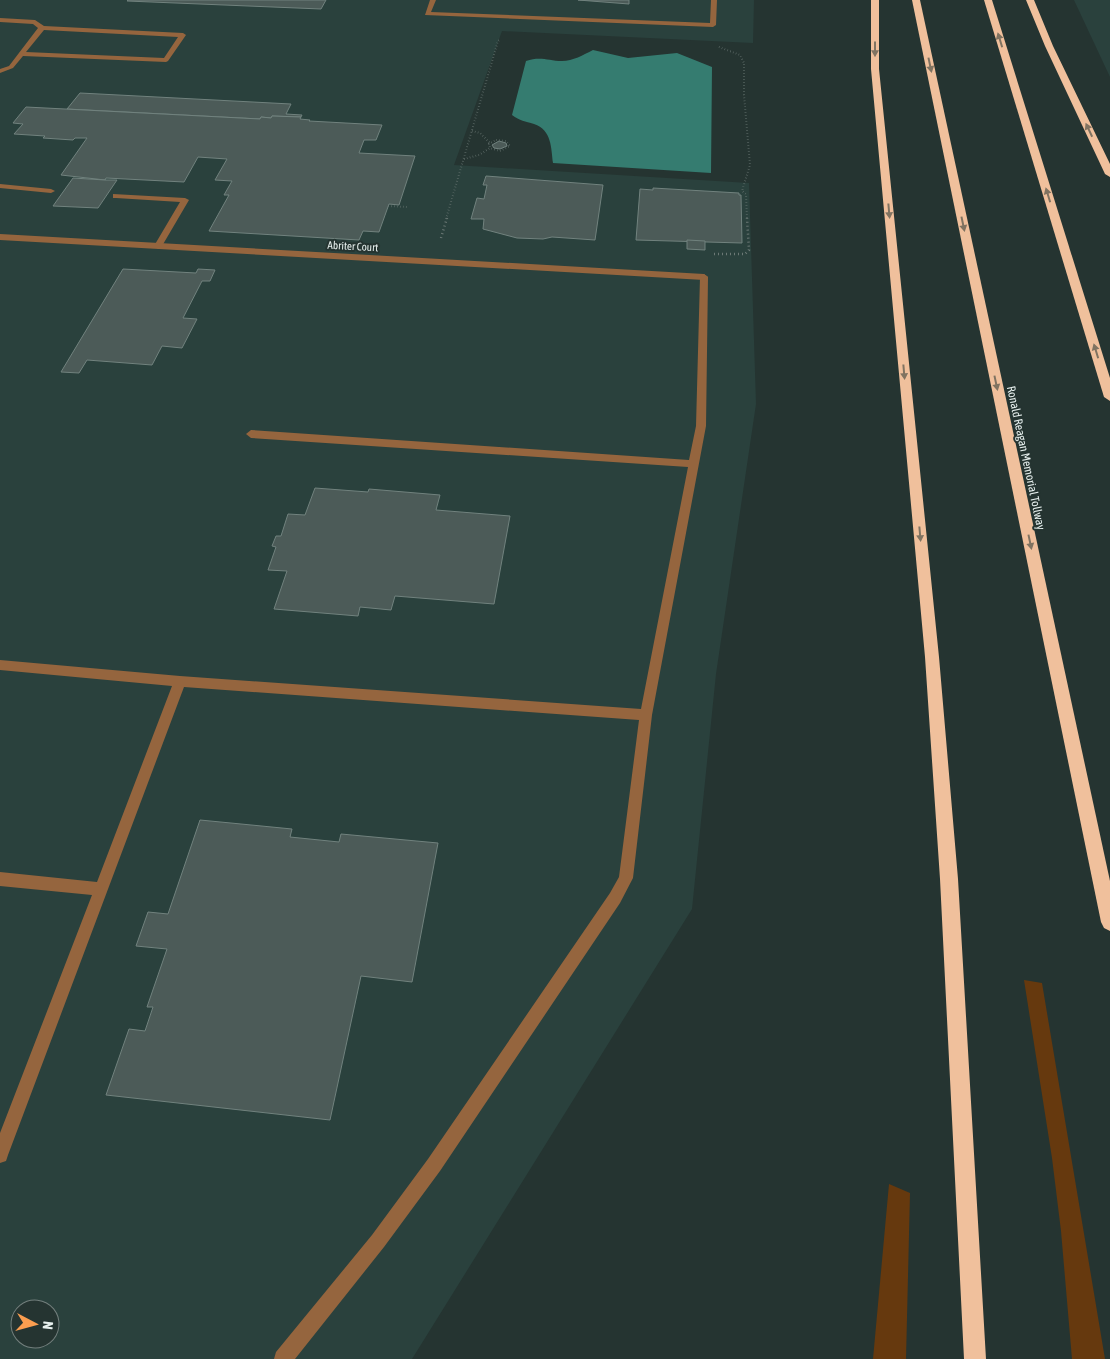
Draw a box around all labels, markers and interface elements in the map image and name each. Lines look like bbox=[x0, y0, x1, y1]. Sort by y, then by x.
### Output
one-way arrow bbox=[996, 32, 1004, 47]
one-way arrow bbox=[871, 41, 879, 57]
one-way arrow bbox=[926, 57, 934, 72]
one-way arrow bbox=[1085, 123, 1093, 138]
one-way arrow bbox=[1044, 188, 1051, 203]
one-way arrow bbox=[885, 203, 893, 219]
one-way arrow bbox=[960, 216, 968, 232]
street label: Abriter Court bbox=[327, 239, 379, 253]
one-way arrow bbox=[1091, 343, 1099, 358]
one-way arrow bbox=[900, 365, 908, 381]
one-way arrow bbox=[993, 375, 1001, 391]
street label: Ronald Reagan Memorial Tollway bbox=[1004, 385, 1048, 531]
one-way arrow bbox=[916, 526, 924, 542]
one-way arrow bbox=[1026, 534, 1034, 549]
north arrow bbox=[10, 1299, 60, 1349]
text: N bbox=[40, 1320, 56, 1330]

